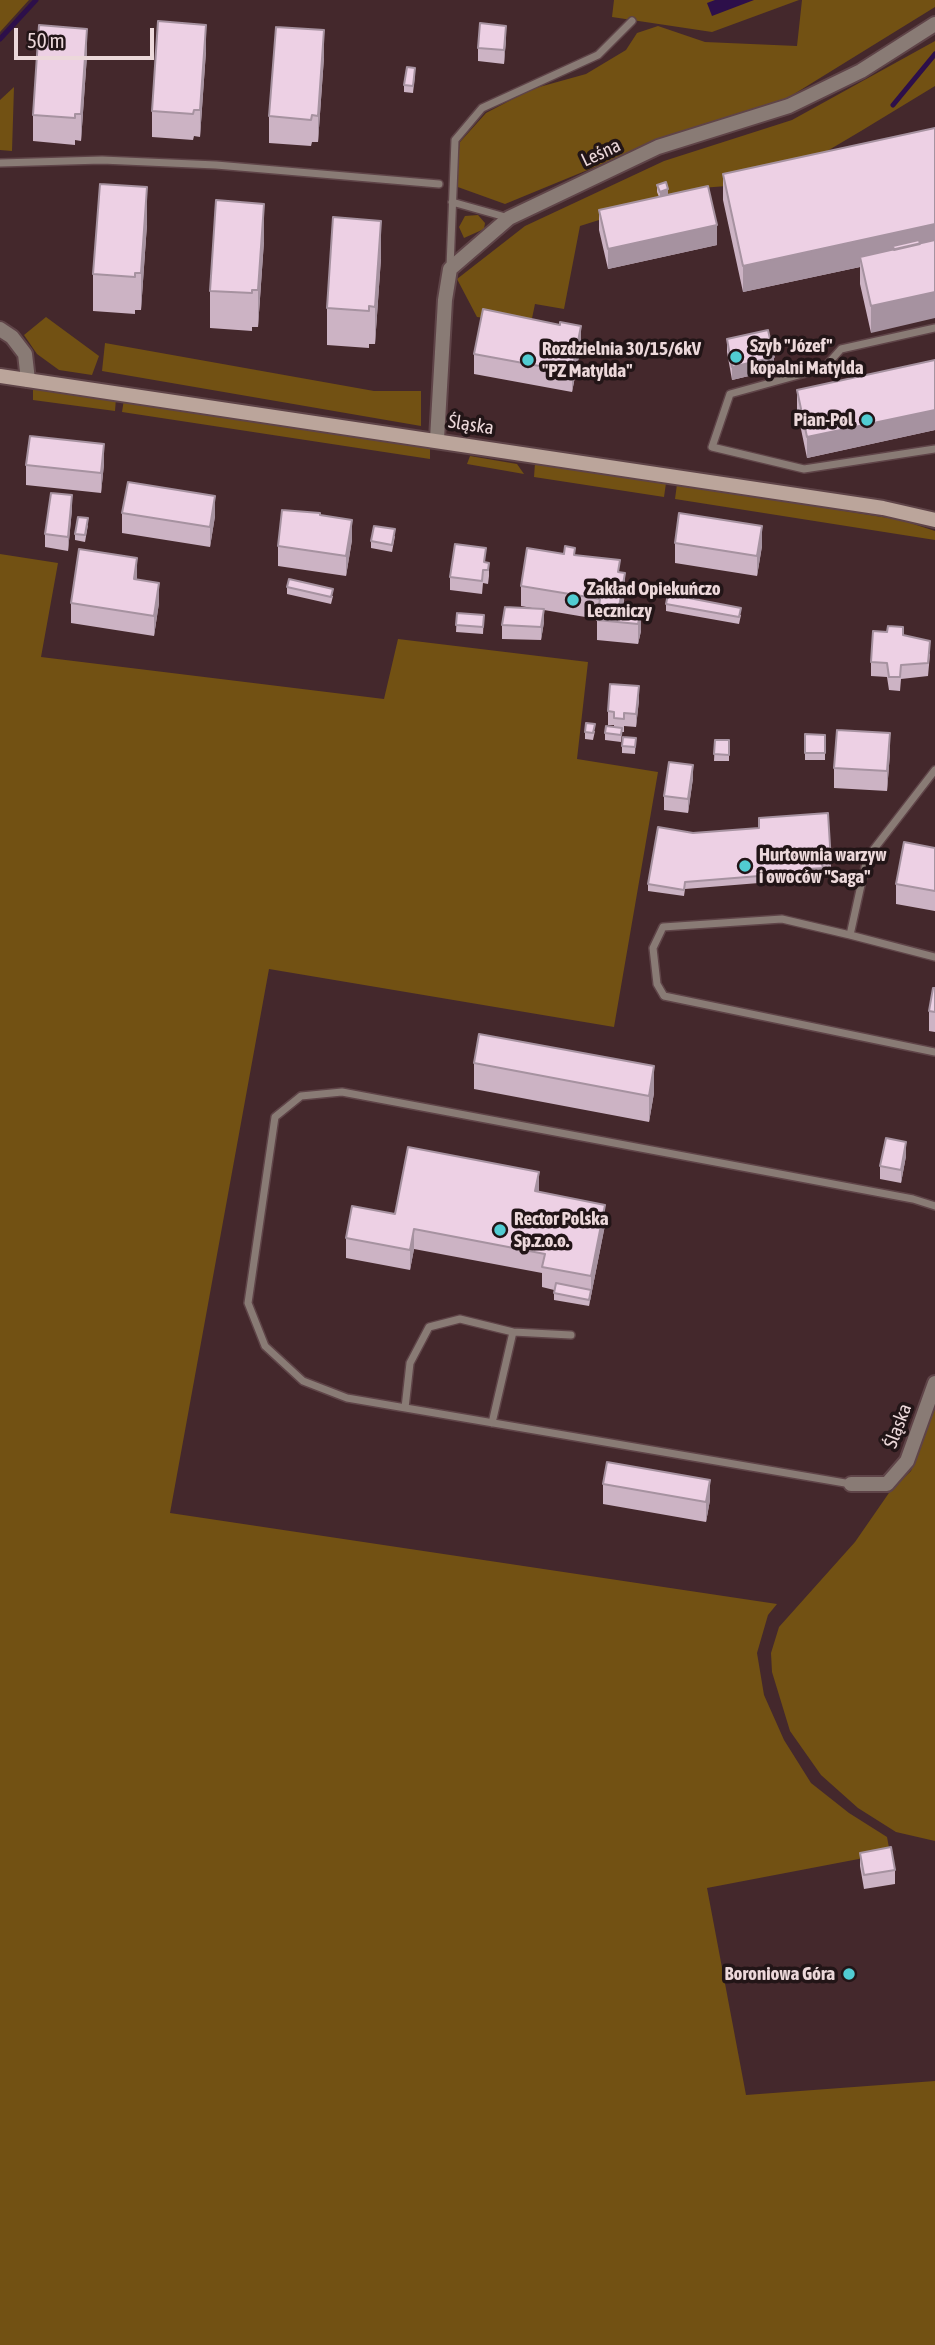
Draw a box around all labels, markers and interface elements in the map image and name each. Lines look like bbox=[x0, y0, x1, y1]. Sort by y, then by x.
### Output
scale bar bbox=[18, 14, 158, 58]
text: 50 m bbox=[27, 28, 65, 52]
street label: Leśna bbox=[578, 134, 624, 172]
place label: Szyb "Józef" kopalni Matylda bbox=[750, 335, 864, 379]
place label: Rozdzielnia 30/15/6kV "PZ Matylda" bbox=[542, 338, 701, 382]
marker: Szyb "Józef" kopalni Matylda bbox=[728, 349, 744, 365]
marker: Rozdzielnia 30/15/6kV "PZ Matylda" bbox=[520, 352, 536, 368]
place label: Pian-Pol bbox=[794, 409, 853, 431]
street label: Śląska bbox=[447, 410, 495, 440]
marker: Pian-Pol bbox=[859, 412, 875, 428]
place label: Zakład Opiekuńczo Leczniczy bbox=[587, 578, 721, 622]
marker: Zakład Opiekuńczo Leczniczy bbox=[565, 592, 581, 608]
place label: Hurtownia warzyw i owoców "Saga" bbox=[759, 844, 887, 888]
marker: Hurtownia warzyw i owoców "Saga" bbox=[737, 858, 753, 874]
place label: Rector Polska Sp.z.o.o. bbox=[514, 1208, 608, 1252]
marker: Rector Polska Sp.z.o.o. bbox=[492, 1222, 508, 1238]
street label: Śląska bbox=[879, 1401, 917, 1451]
place label: Boroniowa Góra bbox=[725, 1963, 835, 1985]
marker: Boroniowa Góra bbox=[841, 1966, 857, 1982]

